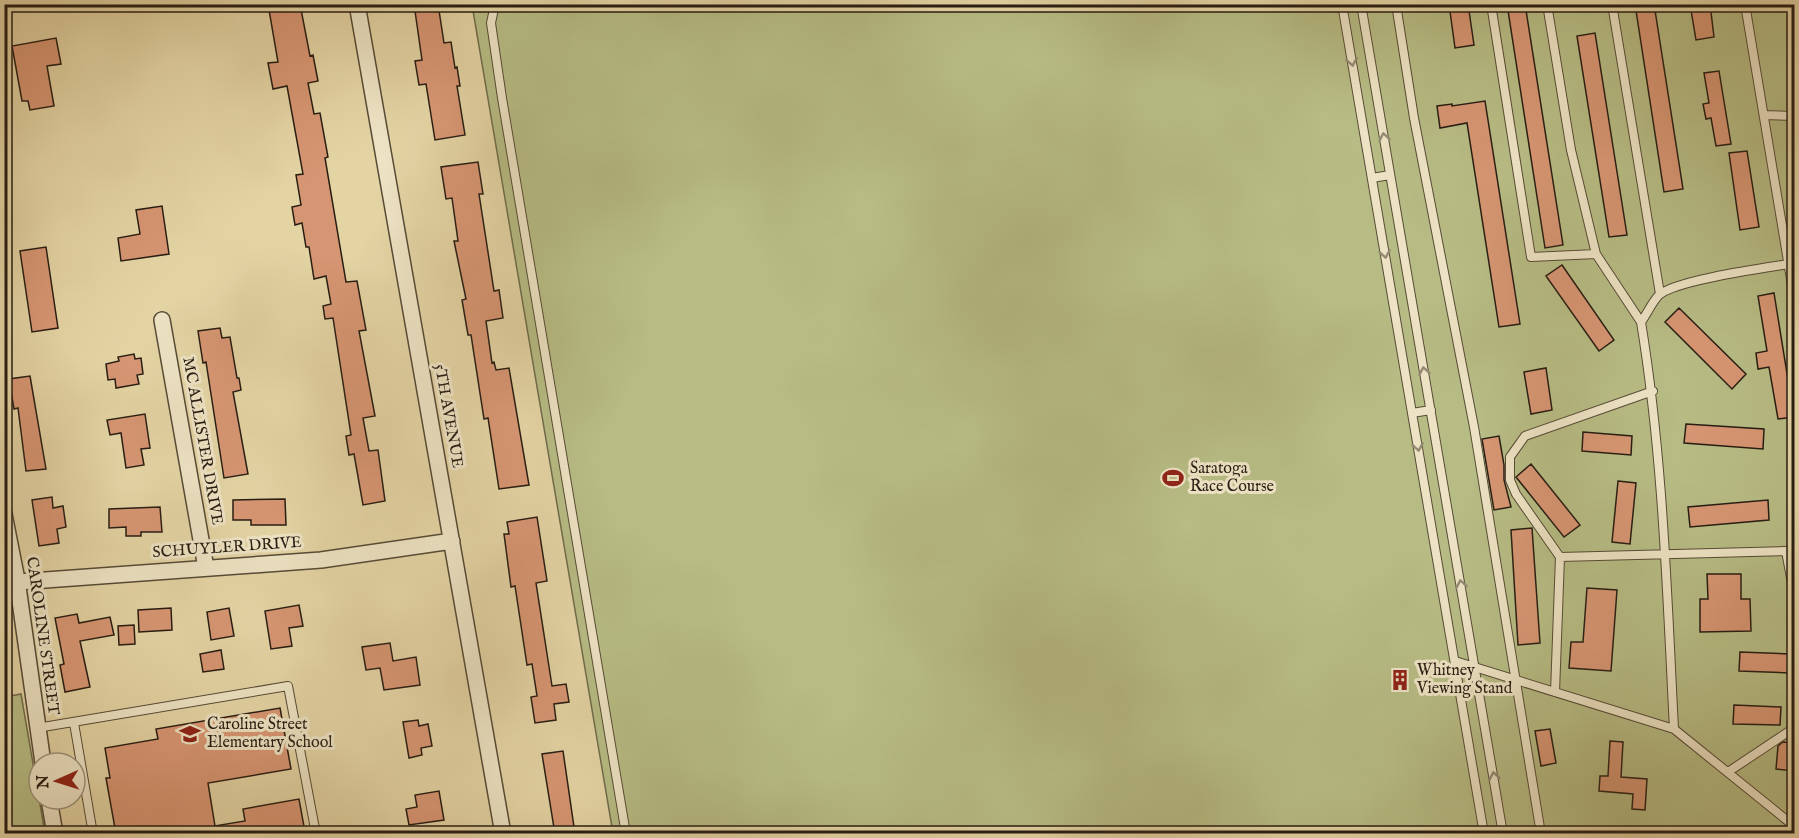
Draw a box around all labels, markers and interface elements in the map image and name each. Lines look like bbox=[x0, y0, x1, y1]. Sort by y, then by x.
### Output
one-way arrow bbox=[1345, 57, 1358, 67]
one-way arrow bbox=[1378, 133, 1391, 143]
one-way arrow bbox=[1378, 249, 1391, 259]
street label: MC ALLISTER DRIVE bbox=[177, 356, 227, 526]
street label: 5TH AVENUE bbox=[429, 363, 467, 469]
one-way arrow bbox=[1418, 366, 1431, 376]
one-way arrow bbox=[1411, 441, 1424, 451]
place label: Saratoga Race Course bbox=[1190, 459, 1274, 497]
sports icon: Saratoga Race Course bbox=[1161, 466, 1185, 490]
street label: SCHUYLER DRIVE bbox=[152, 533, 302, 563]
street label: CAROLINE STREET bbox=[21, 556, 63, 717]
one-way arrow bbox=[1455, 579, 1467, 588]
place label: Whitney Viewing Stand bbox=[1416, 661, 1513, 699]
building icon: Whitney Viewing Stand bbox=[1388, 668, 1412, 692]
place label: Caroline Street Elementary School bbox=[207, 715, 333, 753]
school or university icon: Caroline Street Elementary School bbox=[178, 722, 202, 746]
north arrow bbox=[27, 751, 87, 811]
one-way arrow bbox=[1488, 771, 1500, 780]
text: N bbox=[34, 774, 54, 790]

